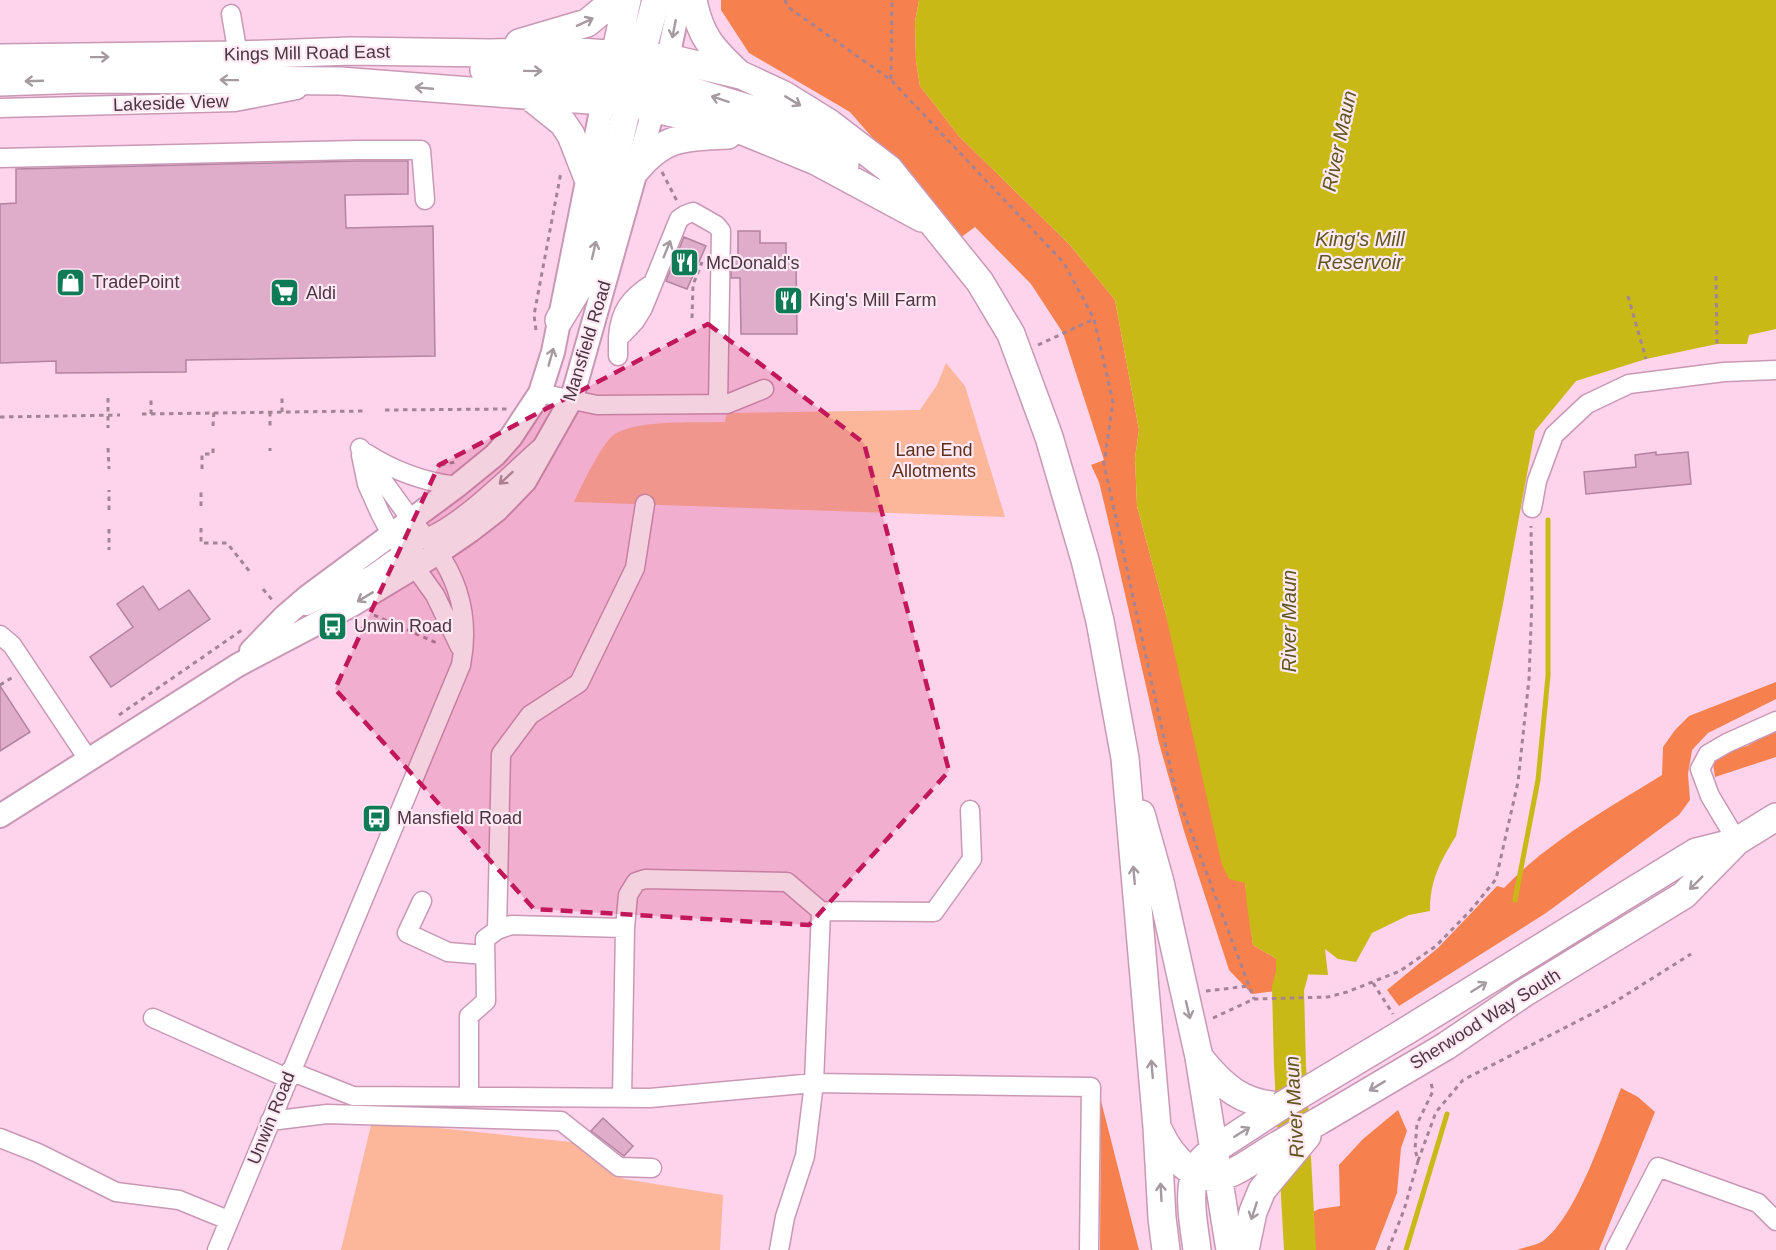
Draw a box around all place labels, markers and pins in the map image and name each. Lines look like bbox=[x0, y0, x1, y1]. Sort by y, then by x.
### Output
restaurant icon: McDonald's bbox=[669, 247, 701, 279]
place label: McDonald's bbox=[706, 253, 799, 273]
shop icon: TradePoint bbox=[55, 266, 87, 298]
place label: TradePoint bbox=[92, 272, 179, 292]
supermarket icon: Aldi bbox=[269, 277, 301, 309]
place label: Aldi bbox=[306, 283, 336, 303]
restaurant icon: King's Mill Farm bbox=[772, 284, 804, 316]
place label: King's Mill Farm bbox=[809, 290, 936, 310]
bus stop icon: Unwin Road bbox=[317, 610, 349, 642]
place label: Unwin Road bbox=[354, 616, 452, 636]
bus stop icon: Mansfield Road bbox=[360, 802, 392, 834]
place label: Mansfield Road bbox=[397, 808, 522, 828]

